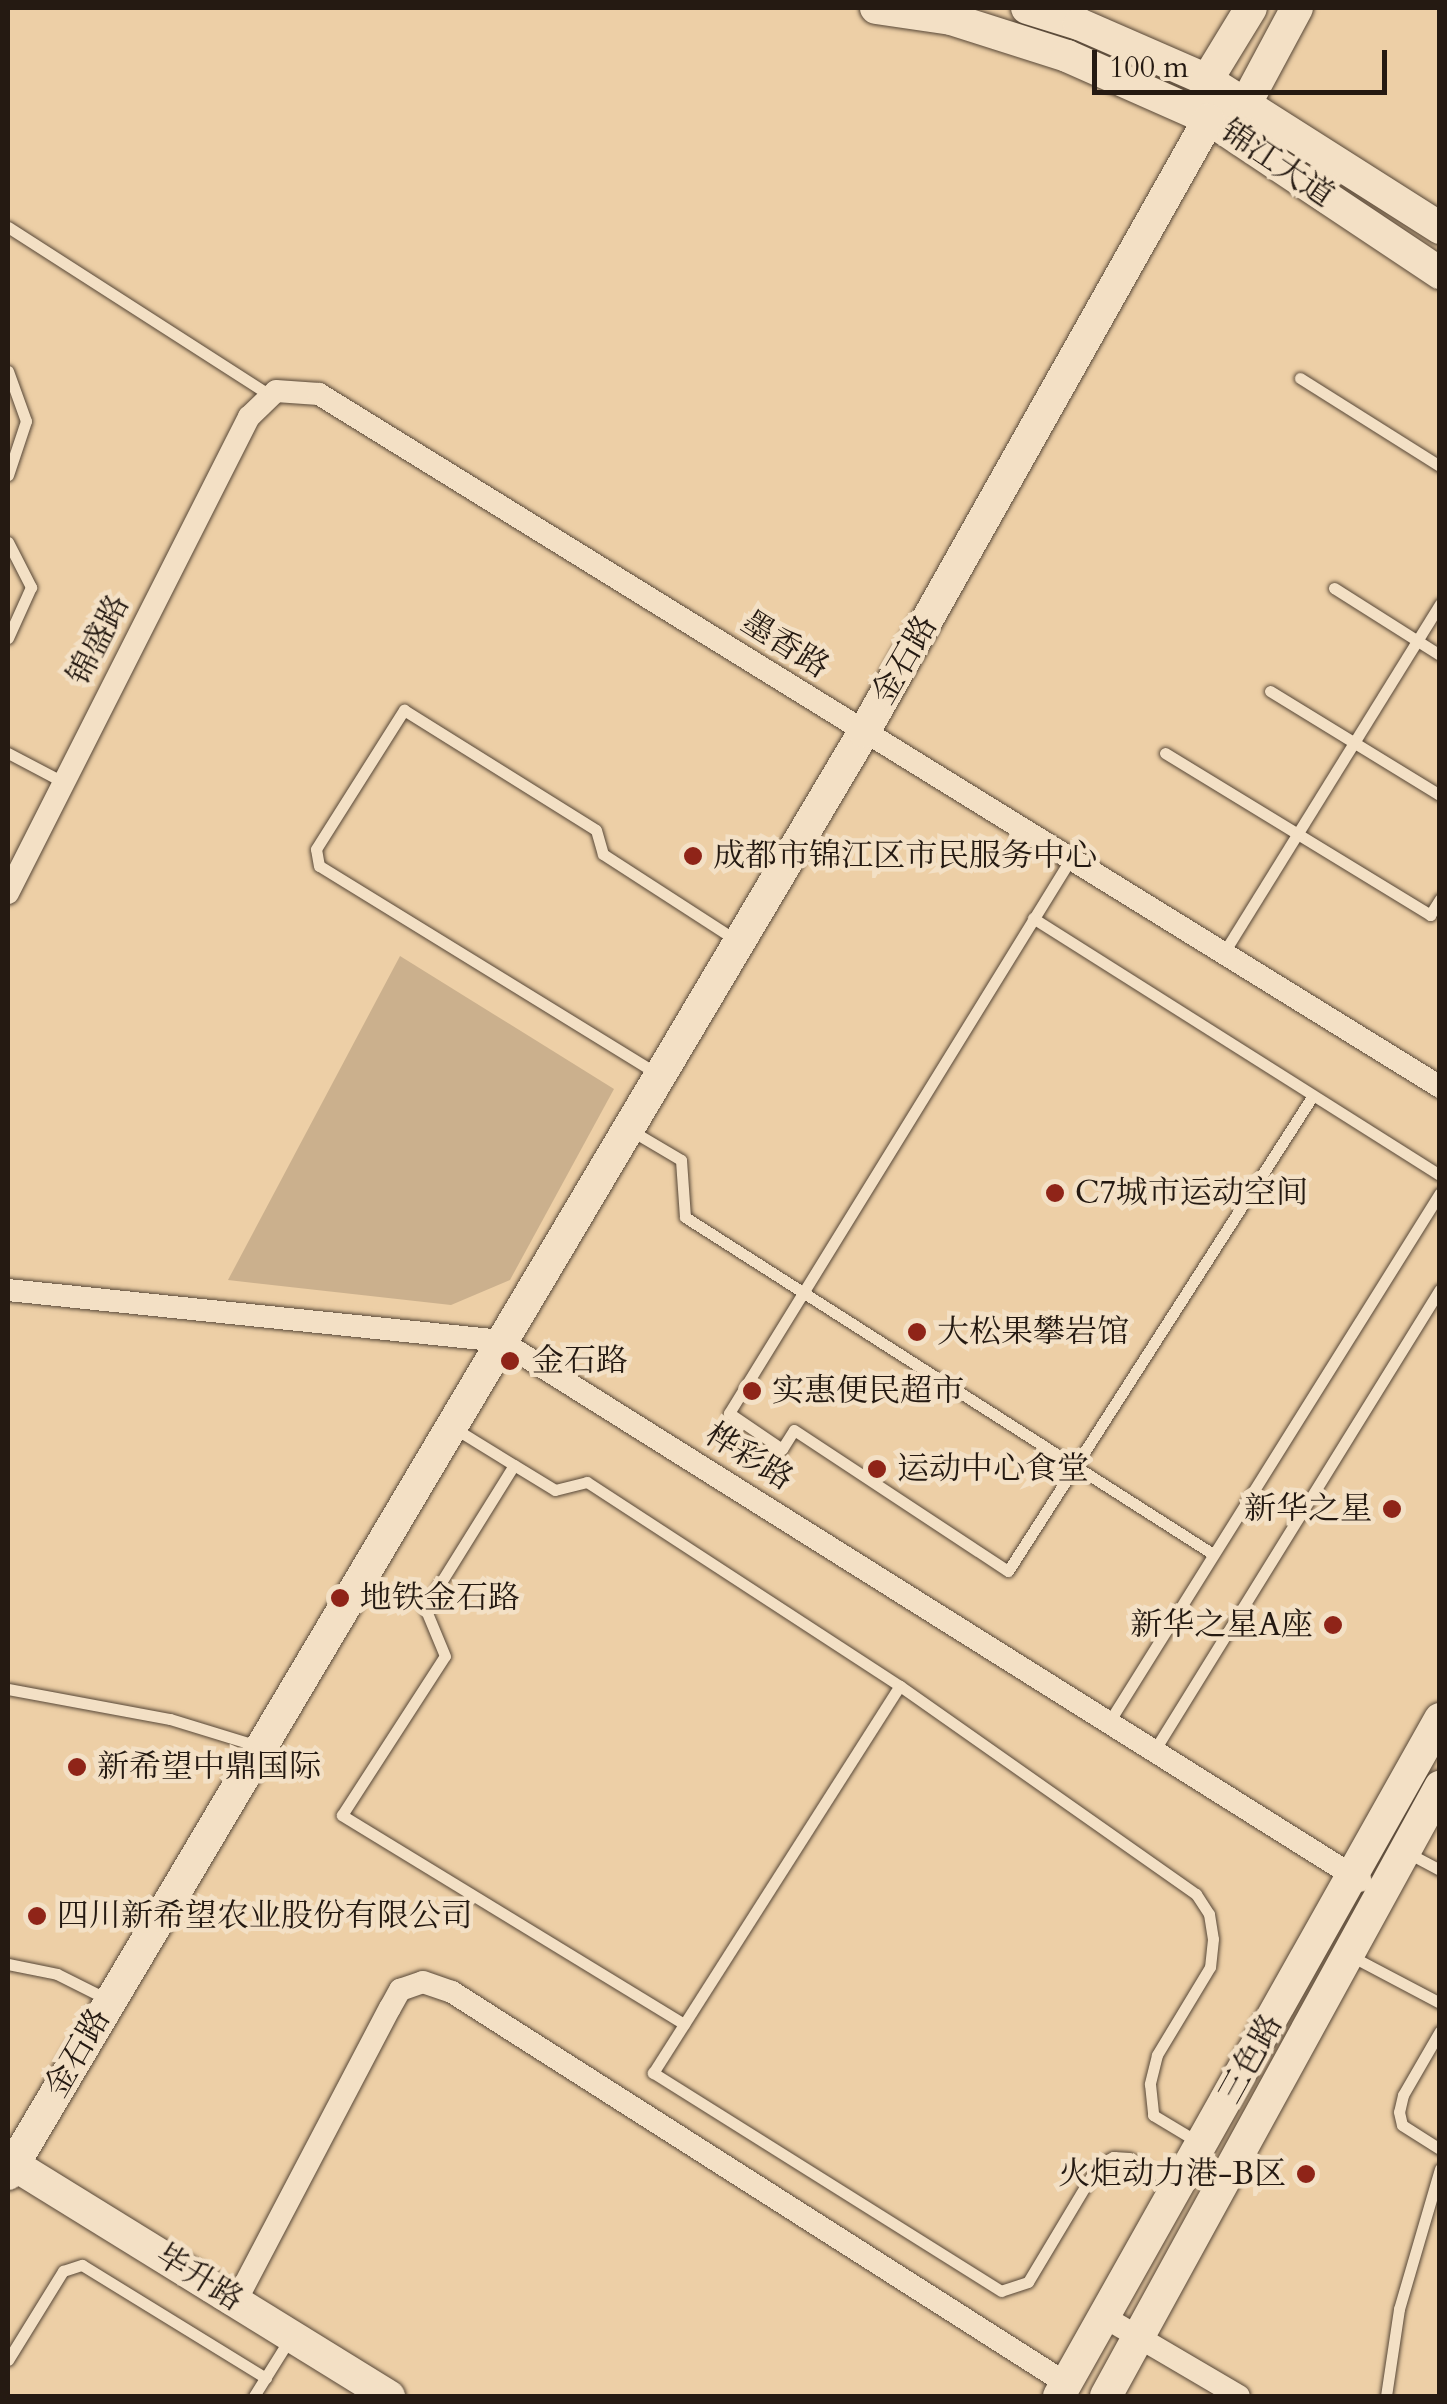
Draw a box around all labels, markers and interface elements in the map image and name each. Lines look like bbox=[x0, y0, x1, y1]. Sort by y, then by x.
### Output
scale bar bbox=[1097, 30, 1392, 92]
text: 100 m bbox=[1109, 47, 1189, 88]
street label: 锦江大道 bbox=[1213, 112, 1341, 216]
street label: 锦盛路 bbox=[60, 589, 138, 691]
street label: 墨香路 bbox=[734, 603, 836, 687]
street label: 金石路 bbox=[864, 609, 946, 711]
place label: 成都市锦江区市民服务中心 bbox=[713, 837, 1097, 875]
marker: 成都市锦江区市民服务中心 bbox=[682, 845, 704, 867]
place label: C7城市运动空间 bbox=[1075, 1174, 1308, 1212]
marker: C7城市运动空间 bbox=[1044, 1182, 1066, 1204]
place label: 大松果攀岩馆 bbox=[937, 1313, 1129, 1351]
marker: 大松果攀岩馆 bbox=[906, 1321, 928, 1343]
place label: 金石路 bbox=[532, 1342, 628, 1380]
marker: 金石路 bbox=[497, 1348, 523, 1374]
place label: 实惠便民超市 bbox=[772, 1372, 964, 1410]
marker: 实惠便民超市 bbox=[741, 1380, 763, 1402]
street label: 桦彩路 bbox=[698, 1415, 800, 1499]
place label: 运动中心食堂 bbox=[897, 1450, 1089, 1488]
marker: 运动中心食堂 bbox=[866, 1458, 888, 1480]
place label: 新华之星 bbox=[1244, 1490, 1372, 1528]
marker: 新华之星 bbox=[1381, 1498, 1403, 1520]
place label: 地铁金石路 bbox=[360, 1579, 520, 1617]
marker: 地铁金石路 bbox=[329, 1587, 351, 1609]
place label: 新华之星A座 bbox=[1130, 1606, 1313, 1644]
marker: 新华之星A座 bbox=[1322, 1614, 1344, 1636]
place label: 新希望中鼎国际 bbox=[97, 1748, 321, 1786]
marker: 新希望中鼎国际 bbox=[66, 1756, 88, 1778]
place label: 四川新希望农业股份有限公司 bbox=[57, 1897, 473, 1935]
marker: 四川新希望农业股份有限公司 bbox=[26, 1905, 48, 1927]
street label: 金石路 bbox=[37, 2002, 119, 2104]
street label: 三色路 bbox=[1211, 2008, 1291, 2110]
place label: 火炬动力港-B区 bbox=[1058, 2155, 1286, 2193]
marker: 火炬动力港-B区 bbox=[1295, 2163, 1317, 2185]
street label: 毕升路 bbox=[148, 2236, 250, 2320]

